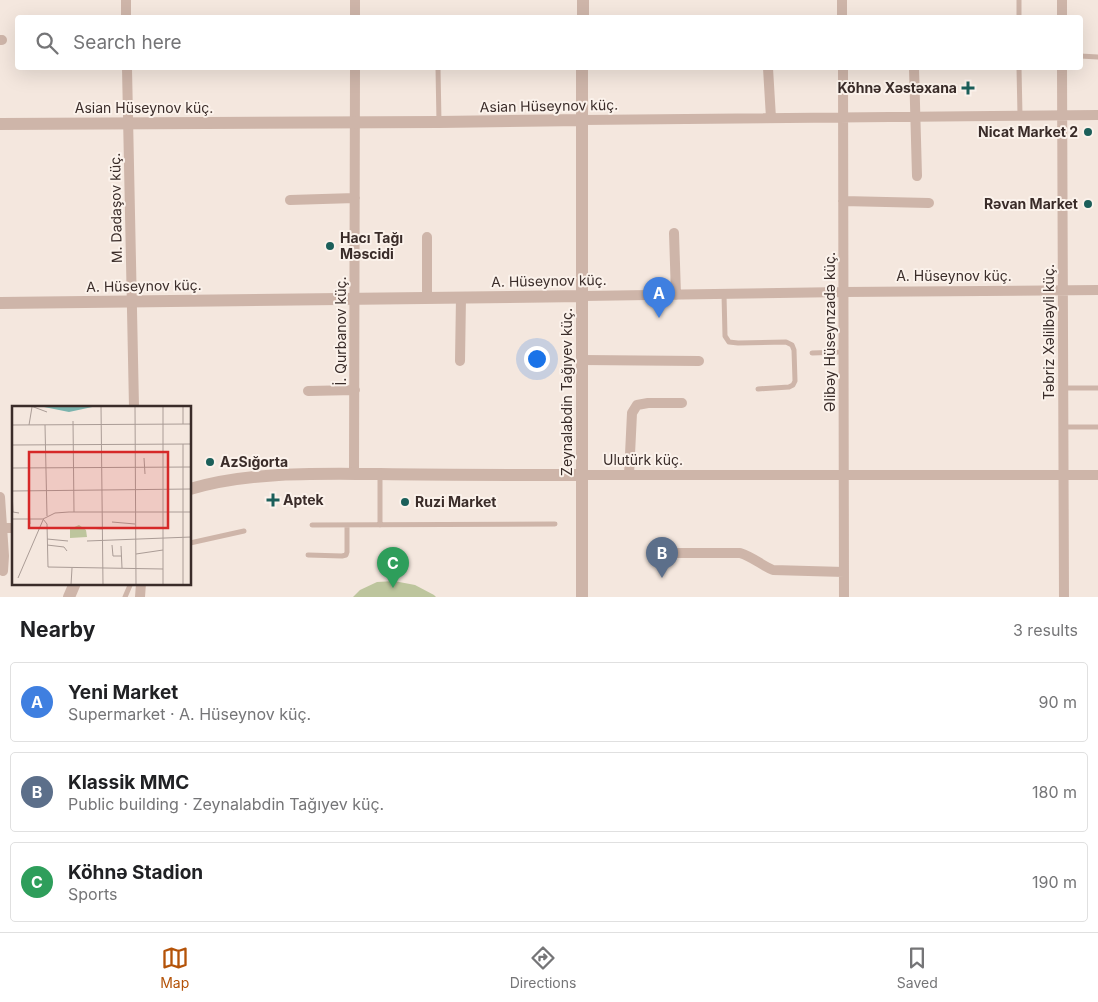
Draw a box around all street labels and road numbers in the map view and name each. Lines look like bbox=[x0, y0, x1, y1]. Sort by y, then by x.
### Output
street label: Asian Hüseynov küç. bbox=[480, 96, 618, 115]
street label: Asian Hüseynov küç. bbox=[75, 99, 213, 116]
street label: M. Dadaşov küç. bbox=[106, 153, 125, 263]
street label: Əlibəy Hüseynzadə küç. bbox=[821, 252, 838, 412]
street label: Təbriz Xəlilbəyli küç. bbox=[1040, 264, 1057, 400]
street label: A. Hüseynov küç. bbox=[896, 267, 1012, 284]
street label: A. Hüseynov küç. bbox=[491, 271, 607, 290]
street label: A. Hüseynov küç. bbox=[86, 276, 202, 295]
street label: İ. Qurbanov küç. bbox=[332, 277, 349, 385]
street label: Zeynalabdin Tağıyev küç. bbox=[558, 308, 575, 476]
street label: Ulutürk küç. bbox=[603, 451, 683, 468]

